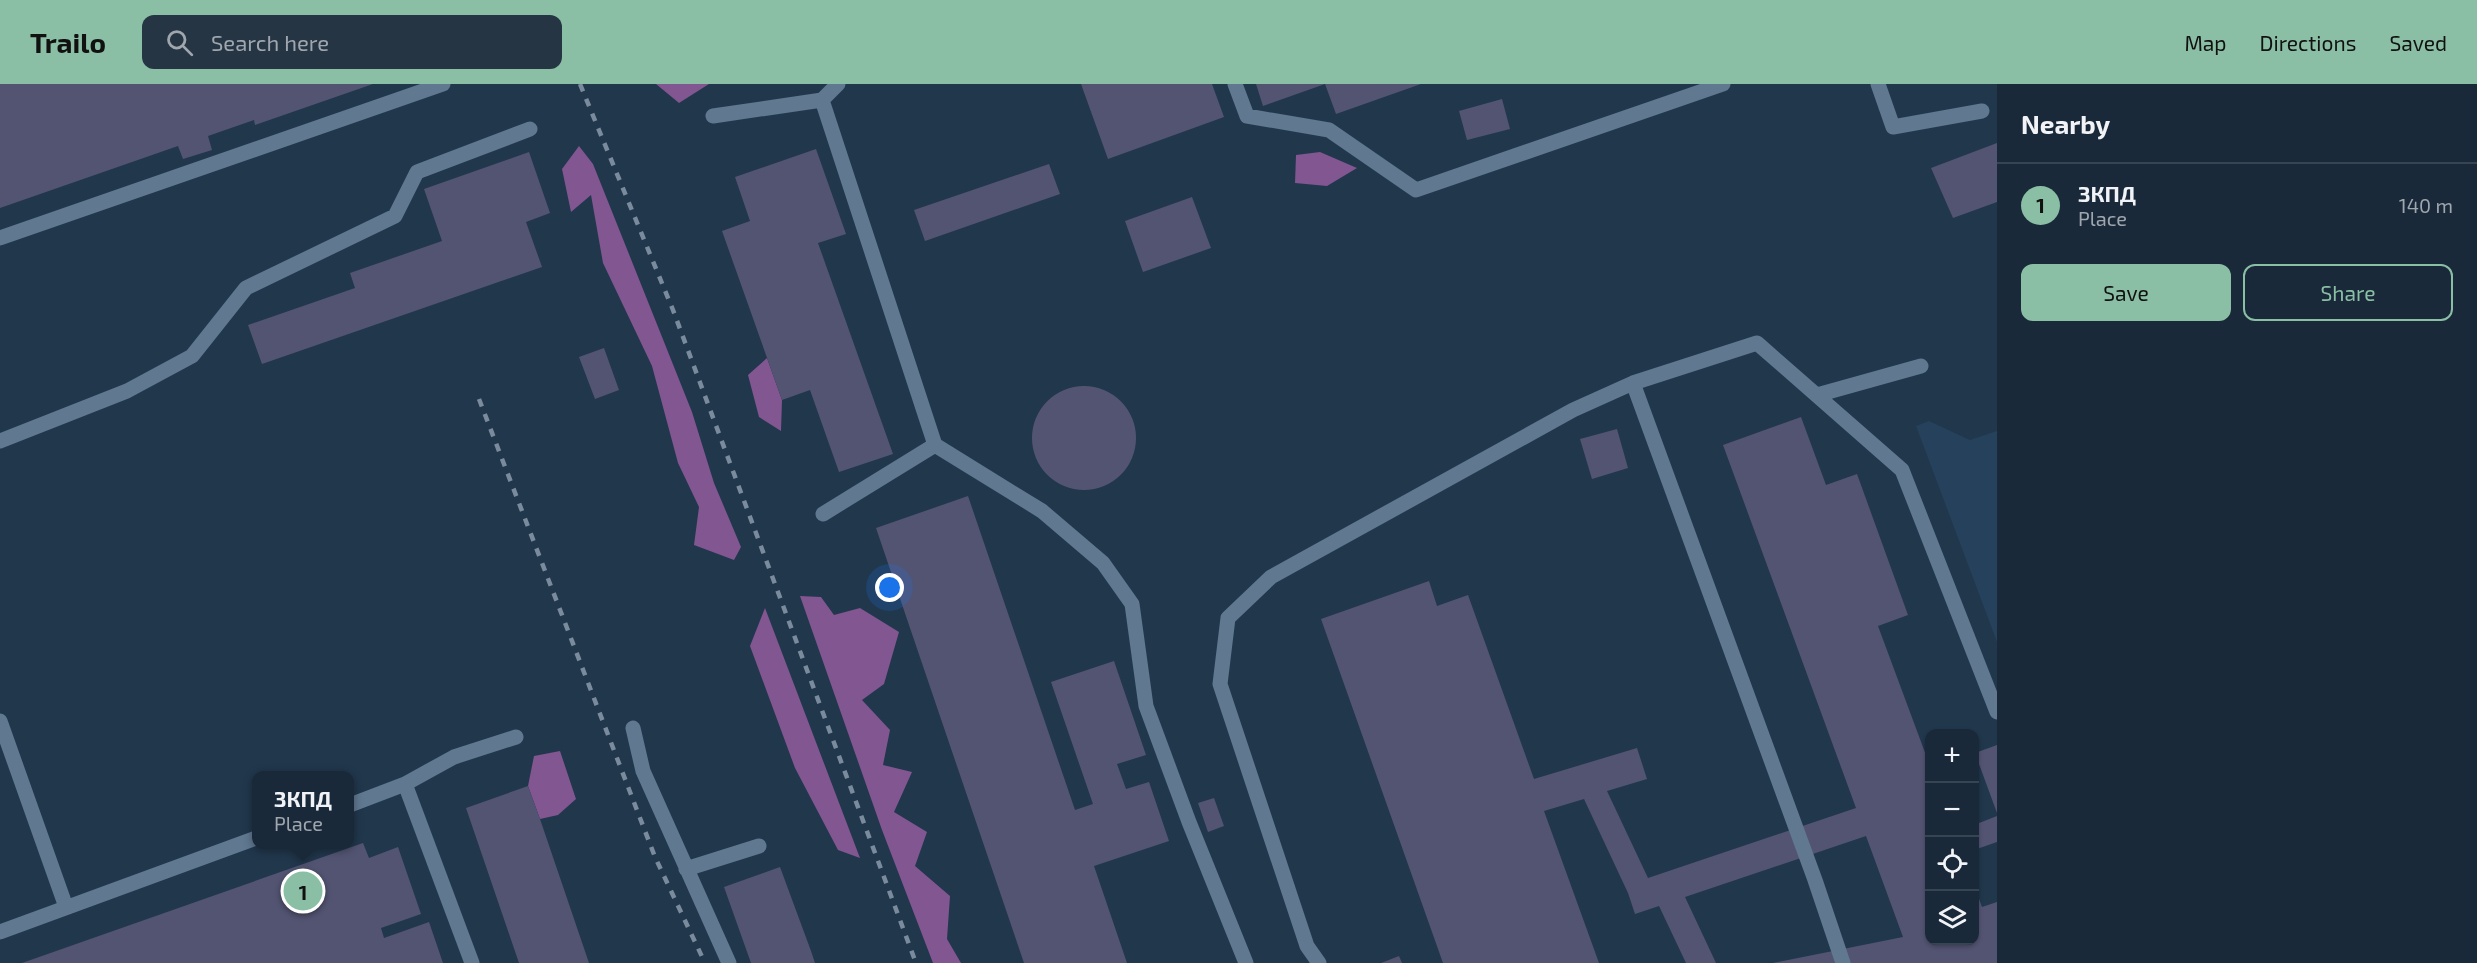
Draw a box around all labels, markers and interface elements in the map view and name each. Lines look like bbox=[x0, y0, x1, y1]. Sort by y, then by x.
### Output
search box bbox=[142, 15, 562, 69]
text: Trailo bbox=[30, 25, 106, 59]
icon: search bbox=[163, 26, 196, 59]
text: Search here bbox=[211, 29, 329, 55]
text: Map bbox=[2184, 30, 2227, 55]
text: Directions bbox=[2260, 30, 2356, 55]
text: Saved bbox=[2389, 30, 2447, 55]
text: Nearby bbox=[2021, 108, 2110, 139]
text: ЗКПД bbox=[2078, 180, 2136, 206]
text: 1 bbox=[2036, 193, 2045, 217]
text: 140 m bbox=[2399, 193, 2453, 217]
text: Place bbox=[2078, 206, 2127, 230]
button: Save bbox=[2021, 264, 2231, 321]
button: Share bbox=[2243, 264, 2453, 321]
your location bbox=[875, 573, 904, 602]
map controls bbox=[1925, 729, 1979, 945]
button: + bbox=[1925, 729, 1979, 783]
popup bbox=[252, 771, 354, 849]
button: − bbox=[1925, 783, 1979, 837]
text: ЗКПД bbox=[274, 785, 332, 811]
text: Place bbox=[274, 811, 323, 835]
button: locate bbox=[1925, 837, 1979, 891]
pin: 1 bbox=[284, 868, 322, 914]
button: layers bbox=[1925, 891, 1979, 945]

